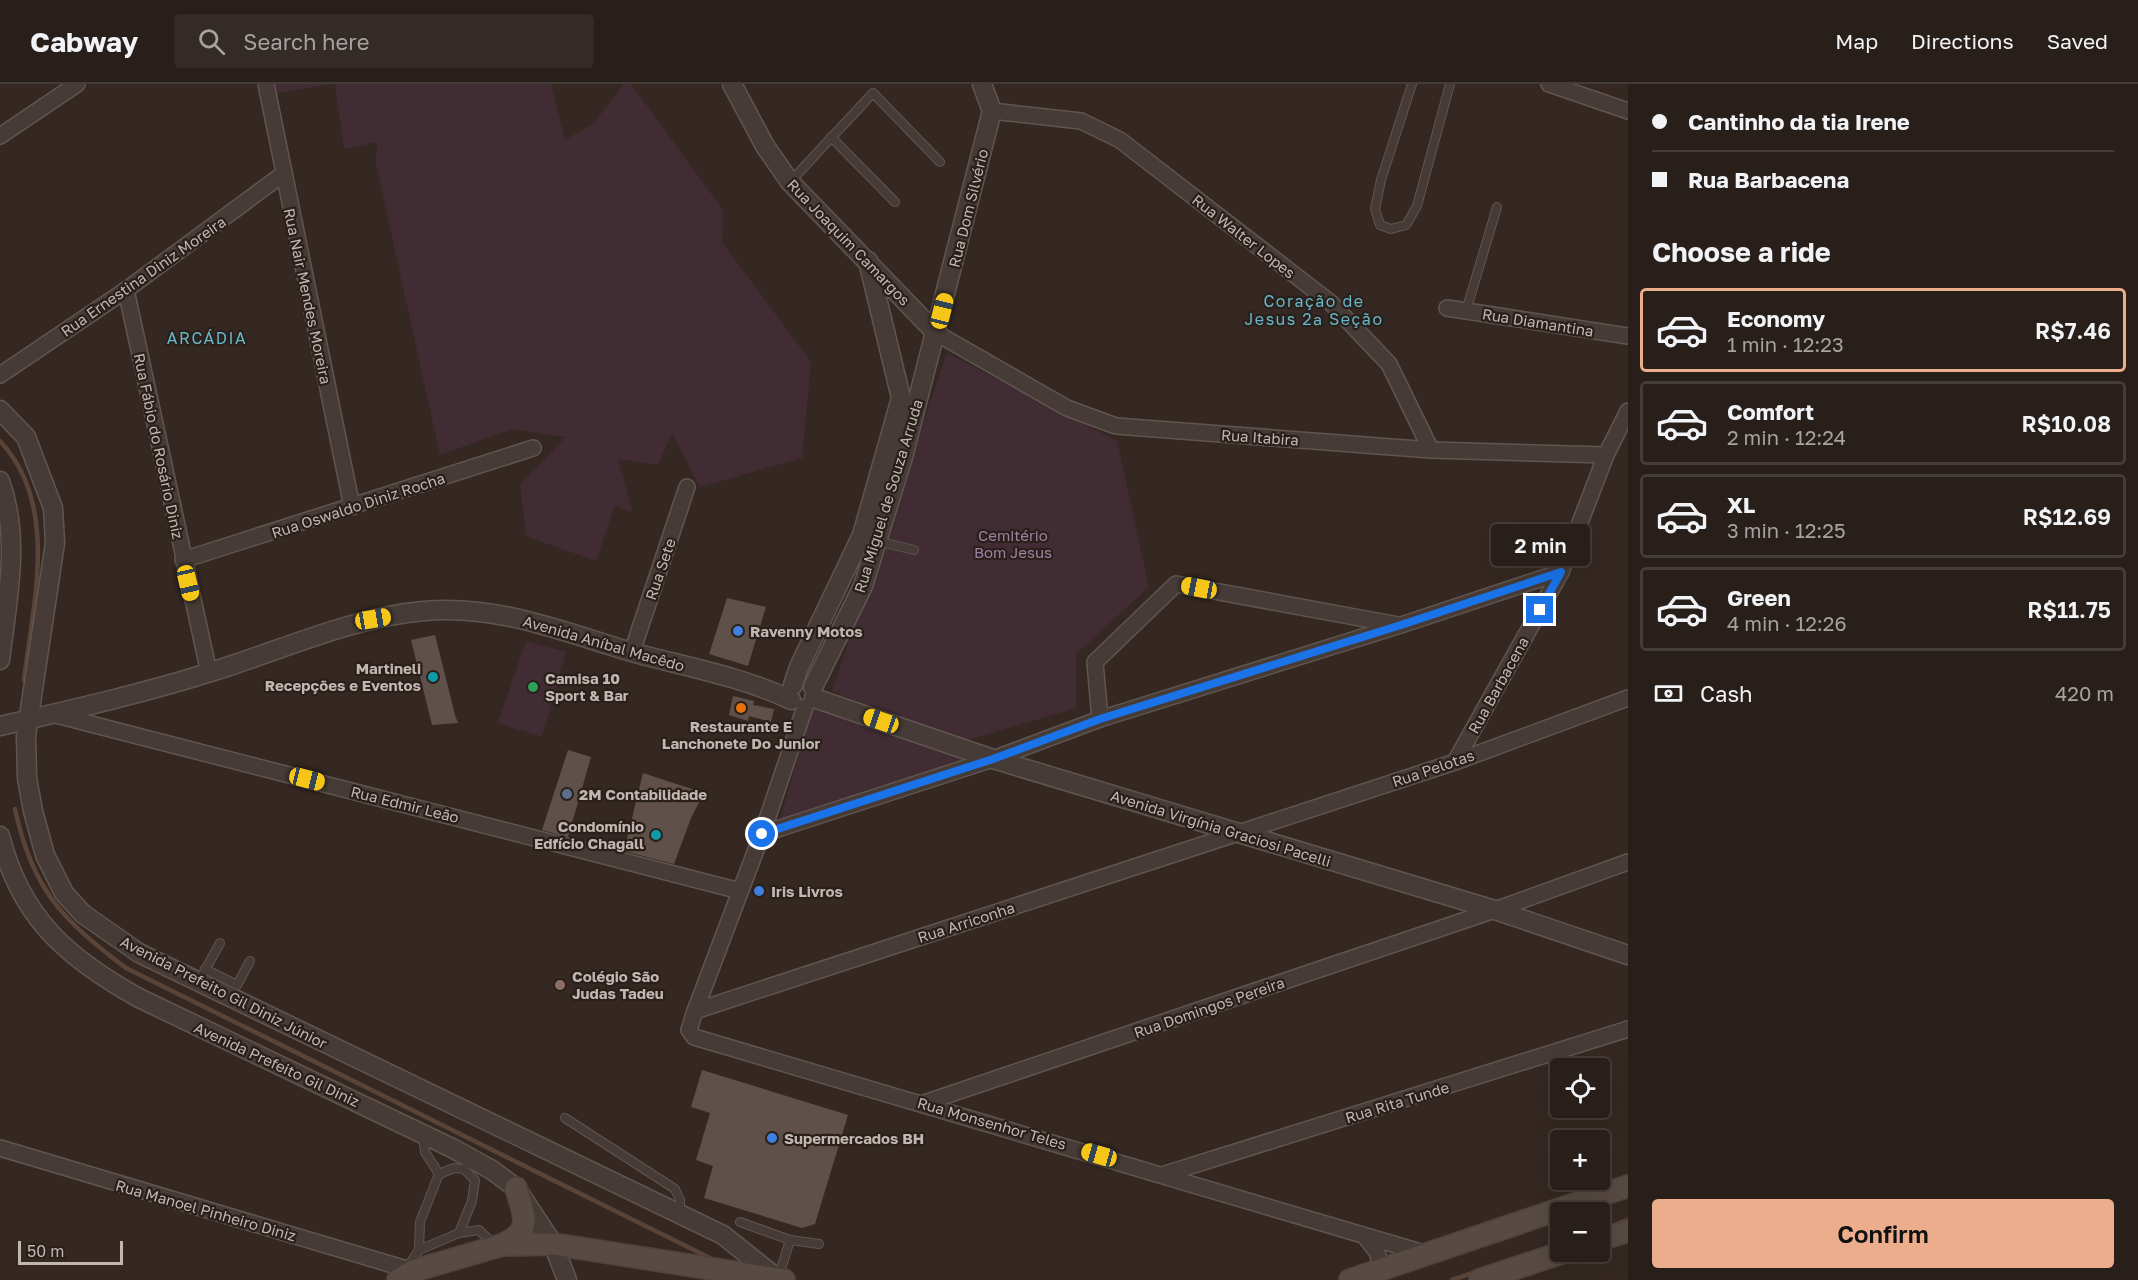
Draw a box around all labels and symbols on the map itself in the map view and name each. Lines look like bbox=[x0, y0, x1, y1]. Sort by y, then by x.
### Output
street label: Rua Dom Silvério bbox=[945, 147, 991, 269]
street label: Rua Joaquim Camargos bbox=[784, 175, 914, 309]
street label: Rua Walter Lopes bbox=[1189, 190, 1299, 282]
street label: Rua Nair Mendes Moreira bbox=[281, 206, 335, 386]
street label: Rua Ernestina Diniz Moreira bbox=[57, 212, 229, 340]
car bbox=[929, 291, 955, 331]
district label: Coração de Jesus 2ª Seção bbox=[1244, 291, 1384, 329]
street label: Rua Diamantina bbox=[1481, 304, 1595, 340]
district label: ARCÁDIA bbox=[167, 328, 247, 348]
street label: Rua Fábio do Rosário Diniz bbox=[130, 351, 188, 541]
street label: Rua Miguel de Souza Arruda bbox=[850, 397, 926, 595]
street label: Rua Itabira bbox=[1221, 425, 1299, 449]
street label: Rua Oswaldo Diniz Rocha bbox=[269, 468, 447, 542]
callout: 2 min bbox=[1490, 523, 1590, 565]
park label: Cemitério Bom Jesus bbox=[974, 526, 1052, 561]
street label: Rua Sete bbox=[641, 535, 679, 602]
car bbox=[175, 563, 201, 603]
car bbox=[1180, 576, 1218, 600]
route end bbox=[1526, 596, 1553, 623]
car bbox=[354, 607, 392, 631]
street label: Avenida Aníbal Macêdo bbox=[521, 611, 687, 675]
place label: Ravenny Motos bbox=[750, 622, 863, 640]
marker: Ravenny Motos bbox=[731, 624, 745, 638]
street label: Rua Barbacena bbox=[1464, 633, 1532, 737]
place label: Martineli Recepções e Eventos bbox=[265, 659, 421, 694]
place label: Camisa 10 Sport & Bar bbox=[545, 669, 629, 704]
marker: Martineli Recepções e Eventos bbox=[426, 670, 440, 684]
marker: Camisa 10 Sport & Bar bbox=[526, 680, 540, 694]
marker: Restaurante E Lanchonete Do Junior bbox=[734, 701, 748, 715]
car bbox=[861, 707, 901, 735]
place label: Restaurante E Lanchonete Do Junior bbox=[662, 717, 820, 752]
street label: Rua Pelotas bbox=[1390, 746, 1476, 790]
car bbox=[287, 766, 327, 792]
street label: Rua Edmir Leão bbox=[349, 782, 461, 826]
place label: 2M Contabilidade bbox=[579, 785, 707, 803]
street label: Avenida Virgínia Graciosi Pacelli bbox=[1109, 786, 1333, 870]
marker: 2M Contabilidade bbox=[560, 787, 574, 801]
place label: Condomínio Edfício Chagall bbox=[534, 817, 644, 852]
route start bbox=[748, 820, 775, 847]
marker: Condomínio Edfício Chagall bbox=[649, 828, 663, 842]
place label: Iris Livros bbox=[771, 882, 843, 900]
marker: Iris Livros bbox=[752, 884, 766, 898]
street label: Rua Arriconha bbox=[915, 898, 1017, 946]
street label: Avenida Prefeito Gil Diniz Júnior bbox=[118, 932, 330, 1052]
place label: Colégio São Judas Tadeu bbox=[572, 967, 664, 1002]
street label: Rua Domingos Pereira bbox=[1131, 973, 1287, 1041]
marker: Colégio São Judas Tadeu bbox=[553, 978, 567, 992]
street label: Avenida Prefeito Gil Diniz bbox=[192, 1018, 363, 1110]
street label: Rua Rita Tunde bbox=[1343, 1078, 1451, 1126]
street label: Rua Monsenhor Teles bbox=[916, 1093, 1069, 1153]
place label: Supermercados BH bbox=[784, 1129, 924, 1147]
marker: Supermercados BH bbox=[765, 1131, 779, 1145]
car bbox=[1079, 1141, 1119, 1169]
street label: Rua Manoel Pinheiro Diniz bbox=[114, 1176, 299, 1245]
scale bar bbox=[18, 1238, 123, 1266]

